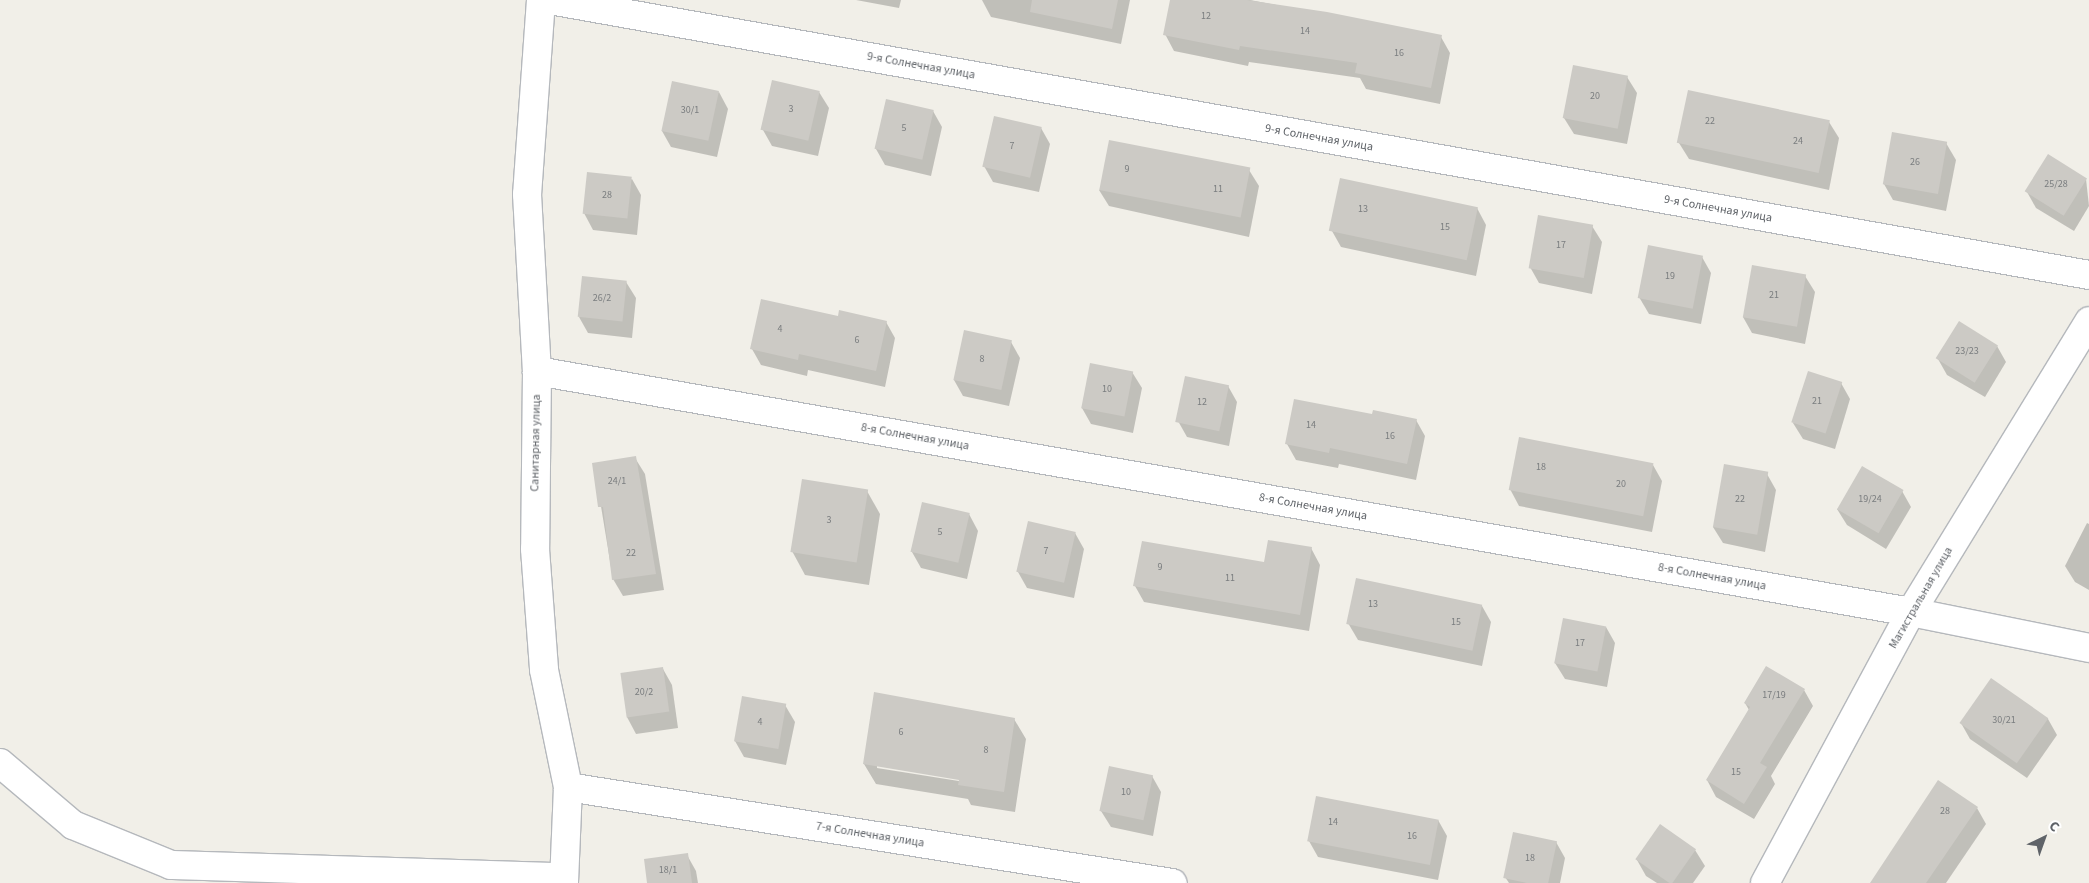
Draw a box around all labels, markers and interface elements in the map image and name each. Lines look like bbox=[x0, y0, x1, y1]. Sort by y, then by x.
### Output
house number: 12 bbox=[1201, 11, 1211, 23]
house number: 14 bbox=[1300, 26, 1310, 38]
house number: 16 bbox=[1394, 48, 1404, 60]
street label: 9-я Солнечная улица bbox=[866, 49, 976, 83]
house number: 20 bbox=[1590, 91, 1600, 103]
house number: 3 bbox=[789, 104, 793, 116]
house number: 30/1 bbox=[681, 105, 699, 117]
house number: 22 bbox=[1705, 116, 1715, 128]
street label: 9-я Солнечная улица bbox=[1264, 121, 1374, 155]
house number: 5 bbox=[902, 123, 906, 135]
house number: 24 bbox=[1793, 136, 1803, 148]
house number: 7 bbox=[1010, 141, 1014, 153]
house number: 26 bbox=[1910, 157, 1920, 169]
house number: 9 bbox=[1125, 164, 1129, 176]
house number: 25/28 bbox=[2044, 179, 2068, 191]
house number: 11 bbox=[1213, 184, 1223, 196]
house number: 28 bbox=[602, 190, 612, 202]
street label: 9-я Солнечная улица bbox=[1663, 192, 1773, 226]
house number: 13 bbox=[1358, 204, 1368, 216]
house number: 15 bbox=[1440, 222, 1450, 234]
house number: 17 bbox=[1556, 240, 1566, 252]
house number: 19 bbox=[1665, 271, 1675, 283]
house number: 21 bbox=[1769, 290, 1779, 302]
house number: 26/2 bbox=[593, 293, 611, 305]
house number: 4 bbox=[778, 324, 782, 336]
house number: 6 bbox=[855, 335, 859, 347]
house number: 23/23 bbox=[1955, 346, 1979, 358]
house number: 8 bbox=[980, 354, 984, 366]
house number: 10 bbox=[1102, 384, 1112, 396]
street label: Санитарная улица bbox=[528, 394, 544, 492]
house number: 21 bbox=[1812, 396, 1822, 408]
house number: 12 bbox=[1197, 397, 1207, 409]
street label: 8-я Солнечная улица bbox=[860, 420, 970, 454]
house number: 14 bbox=[1306, 420, 1316, 432]
house number: 16 bbox=[1385, 431, 1395, 443]
house number: 18 bbox=[1536, 462, 1546, 474]
house number: 24/1 bbox=[608, 476, 626, 488]
house number: 20 bbox=[1616, 479, 1626, 491]
street label: 8-я Солнечная улица bbox=[1258, 490, 1368, 524]
house number: 22 bbox=[1735, 494, 1745, 506]
house number: 19/24 bbox=[1858, 494, 1882, 506]
house number: 3 bbox=[827, 515, 831, 527]
house number: 5 bbox=[938, 527, 942, 539]
street label: Магистральная улица bbox=[1886, 545, 1956, 651]
house number: 7 bbox=[1044, 546, 1048, 558]
house number: 22 bbox=[626, 548, 636, 560]
street label: 8-я Солнечная улица bbox=[1657, 560, 1767, 594]
house number: 9 bbox=[1158, 562, 1162, 574]
house number: 11 bbox=[1225, 573, 1235, 585]
house number: 13 bbox=[1368, 599, 1378, 611]
house number: 15 bbox=[1451, 617, 1461, 629]
house number: 17 bbox=[1575, 638, 1585, 650]
house number: 20/2 bbox=[635, 687, 653, 699]
house number: 17/19 bbox=[1762, 690, 1786, 702]
house number: 30/21 bbox=[1992, 715, 2016, 727]
house number: 4 bbox=[758, 717, 762, 729]
house number: 6 bbox=[899, 727, 903, 739]
house number: 8 bbox=[984, 745, 988, 757]
house number: 15 bbox=[1731, 767, 1741, 779]
house number: 10 bbox=[1121, 787, 1131, 799]
house number: 28 bbox=[1940, 806, 1950, 818]
north arrow bbox=[2019, 813, 2069, 863]
house number: 14 bbox=[1328, 817, 1338, 829]
text: С bbox=[2044, 817, 2064, 837]
street label: 7-я Солнечная улица bbox=[815, 819, 925, 851]
house number: 16 bbox=[1407, 831, 1417, 843]
house number: 18 bbox=[1525, 853, 1535, 865]
house number: 18/1 bbox=[659, 865, 677, 877]

